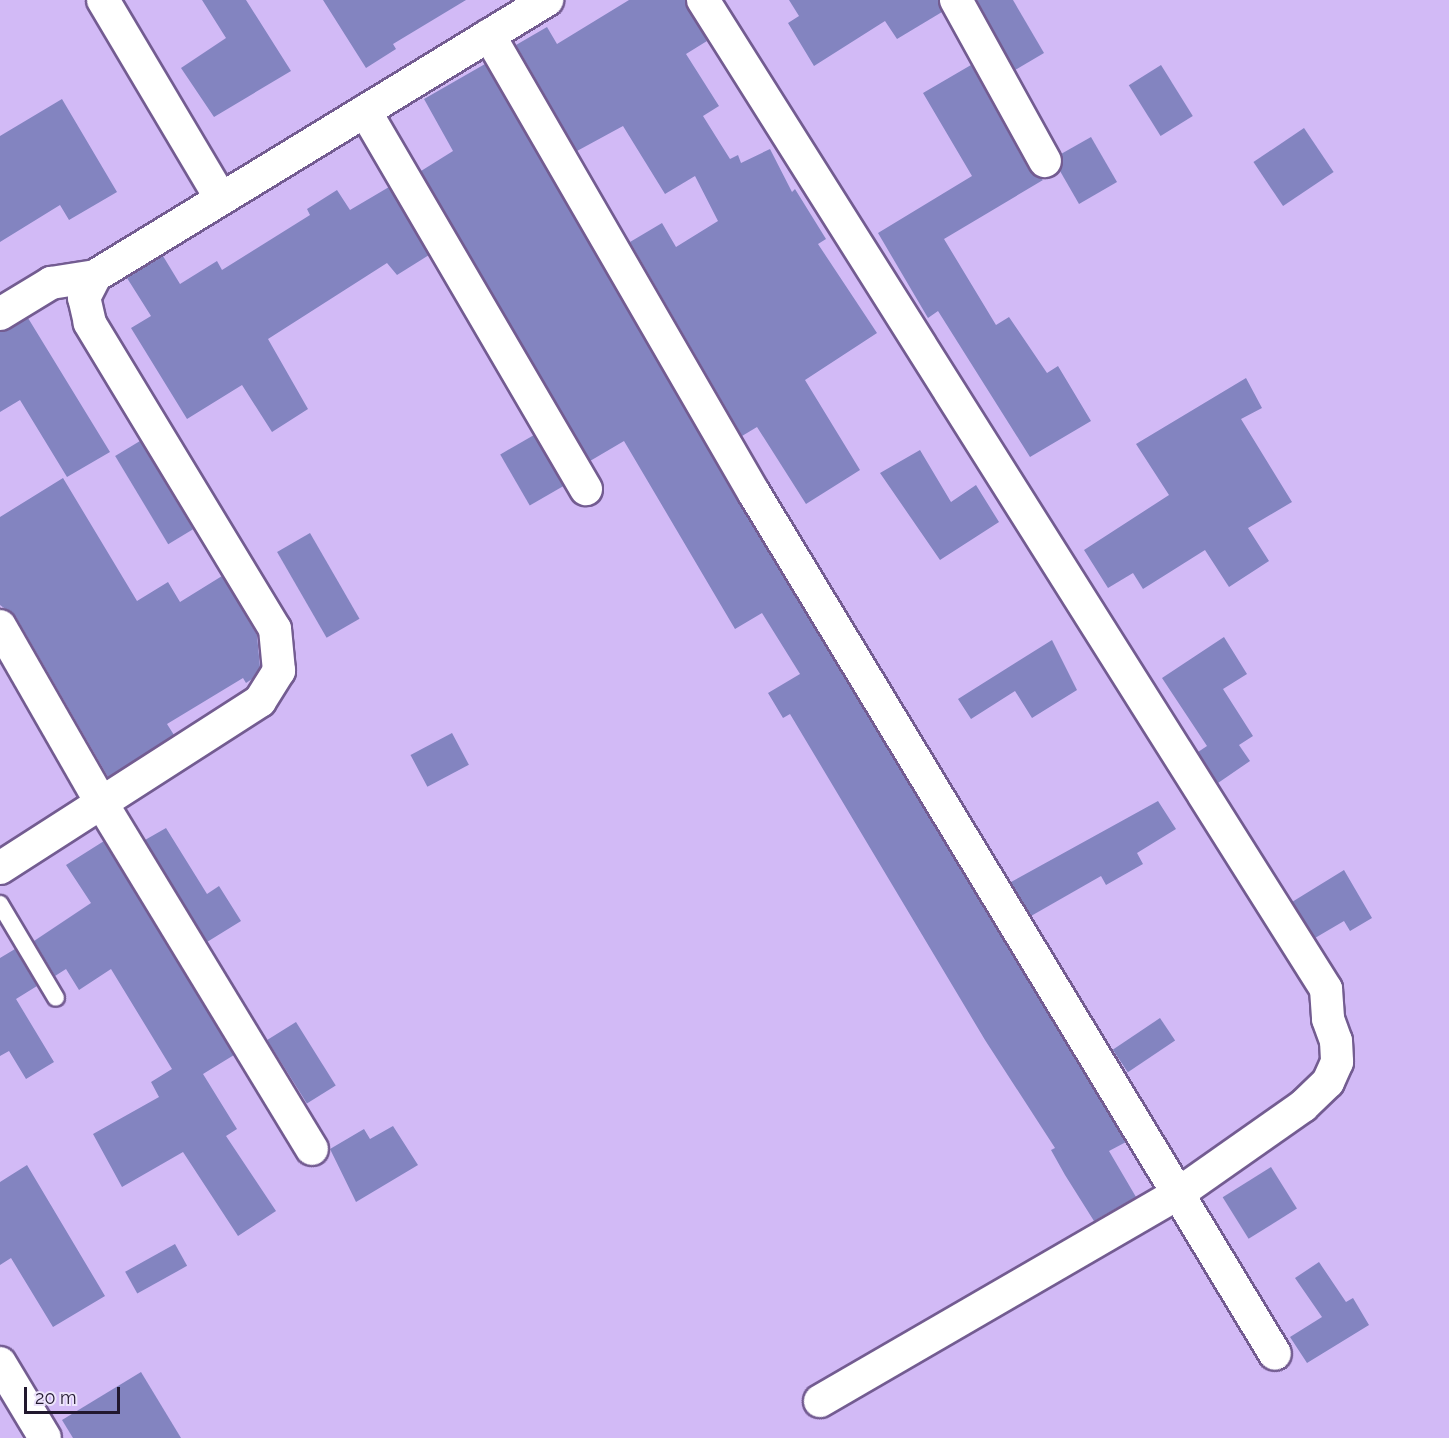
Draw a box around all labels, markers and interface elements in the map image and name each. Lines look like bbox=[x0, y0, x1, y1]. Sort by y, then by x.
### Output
scale bar bbox=[27, 1375, 123, 1413]
text: 20 m bbox=[35, 1387, 77, 1408]

